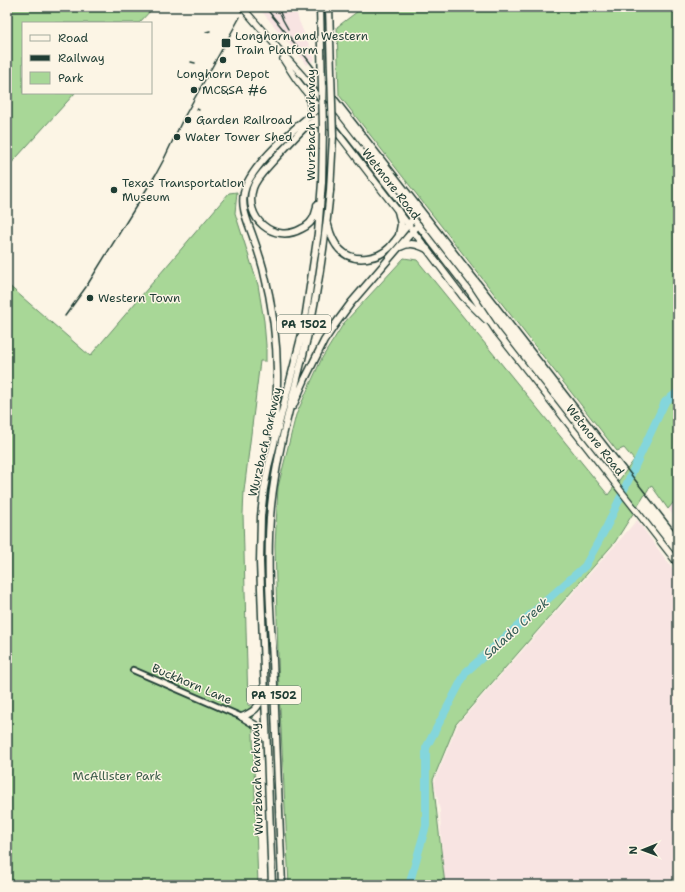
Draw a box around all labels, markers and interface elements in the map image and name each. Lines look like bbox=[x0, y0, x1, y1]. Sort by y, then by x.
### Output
legend bbox=[22, 22, 152, 94]
place label: Longhorn and Western Train Platform bbox=[235, 28, 368, 58]
text: Road bbox=[58, 30, 89, 46]
marker: Longhorn and Western Train Platform bbox=[220, 37, 232, 49]
text: Railway bbox=[58, 50, 105, 66]
marker: Longhorn Depot bbox=[218, 55, 228, 65]
place label: Longhorn Depot bbox=[177, 66, 269, 82]
street label: Wurzbach Parkway bbox=[303, 69, 319, 181]
text: Park bbox=[58, 70, 84, 86]
place label: MC&SA #6 bbox=[202, 82, 267, 98]
marker: MC&SA #6 bbox=[189, 85, 199, 95]
place label: Garden Railroad bbox=[196, 112, 293, 128]
marker: Garden Railroad bbox=[183, 115, 193, 125]
place label: Water Tower Shed bbox=[185, 129, 293, 145]
marker: Water Tower Shed bbox=[172, 132, 182, 142]
street label: Wetmore Road bbox=[358, 145, 424, 223]
place label: Texas Transportation Museum bbox=[122, 175, 244, 205]
marker: Texas Transportation Museum bbox=[109, 185, 119, 195]
place label: Western Town bbox=[98, 290, 180, 306]
marker: Western Town bbox=[85, 293, 95, 303]
road number: PA 1502 bbox=[277, 315, 331, 333]
street label: Wurzbach Parkway bbox=[245, 385, 285, 498]
street label: Wetmore Road bbox=[562, 401, 628, 479]
water label: Salado Creek bbox=[479, 594, 553, 662]
street label: Buckhorn Lane bbox=[150, 660, 235, 708]
road number: PA 1502 bbox=[247, 686, 301, 704]
street label: Wurzbach Parkway bbox=[247, 723, 267, 835]
park label: McAllister Park bbox=[73, 768, 162, 784]
north arrow bbox=[623, 830, 663, 870]
text: N bbox=[626, 845, 641, 855]

